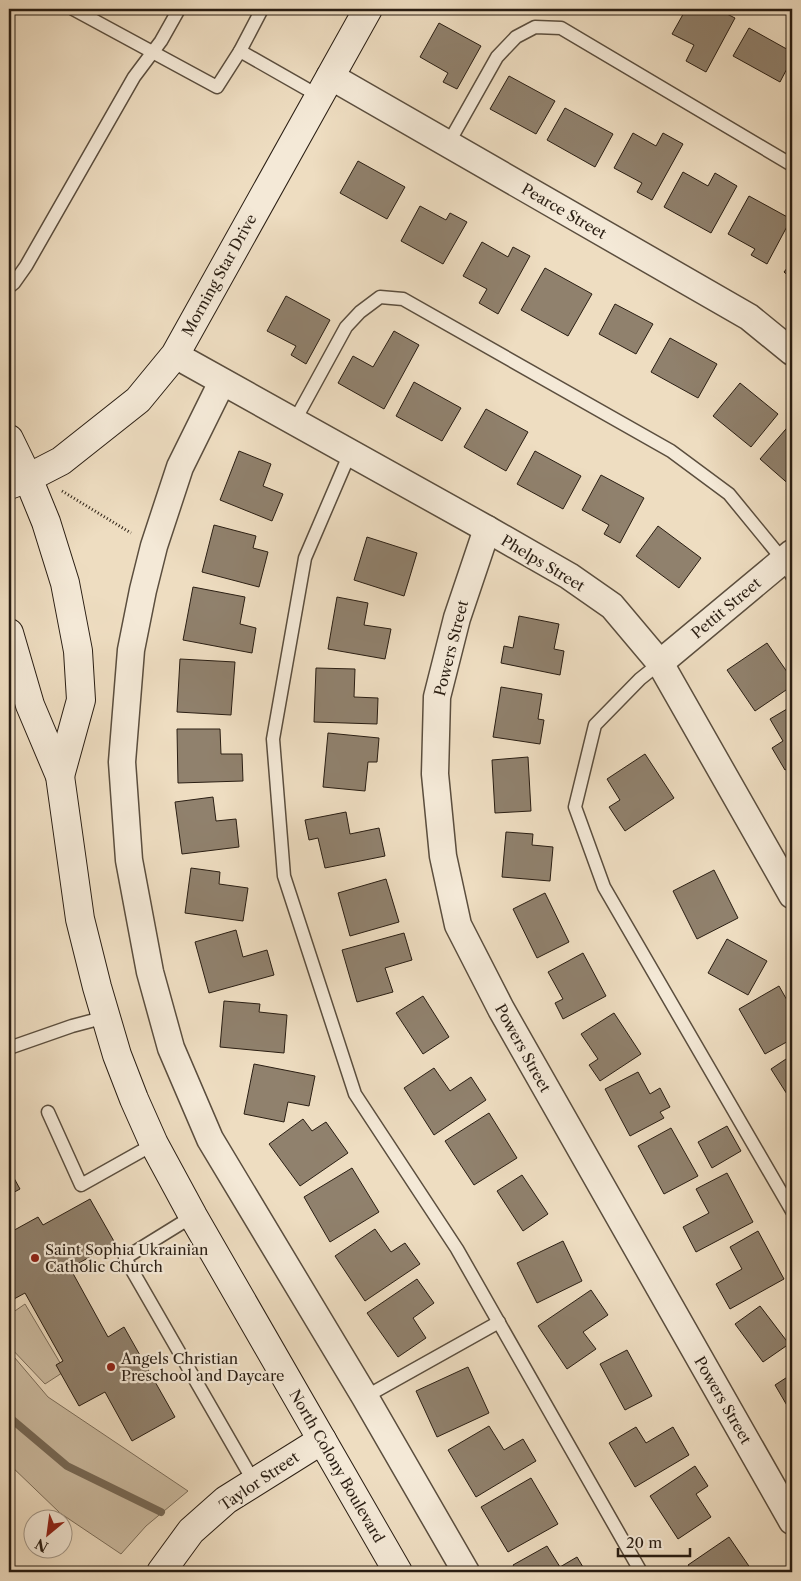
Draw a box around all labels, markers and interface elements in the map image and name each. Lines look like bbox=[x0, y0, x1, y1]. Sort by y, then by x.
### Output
street label: Pearce Street bbox=[518, 179, 610, 243]
street label: Morning Star Drive bbox=[178, 211, 260, 339]
street label: Phelps Street bbox=[498, 531, 589, 596]
street label: Pettit Street bbox=[687, 573, 765, 643]
street label: Powers Street bbox=[430, 597, 472, 698]
street label: Powers Street bbox=[491, 1001, 555, 1096]
place label: Saint Sophia Ukrainian Catholic Church bbox=[45, 1240, 209, 1276]
marker: Saint Sophia Ukrainian Catholic Church bbox=[29, 1252, 41, 1264]
place label: Angels Christian Preschool and Daycare bbox=[120, 1349, 284, 1385]
street label: Powers Street bbox=[690, 1353, 756, 1448]
marker: Angels Christian Preschool and Daycare bbox=[105, 1361, 117, 1373]
street label: North Colony Boulevard bbox=[285, 1386, 389, 1546]
street label: Taylor Street bbox=[216, 1447, 303, 1515]
north arrow bbox=[22, 1508, 72, 1558]
scale bar bbox=[618, 1526, 691, 1558]
text: 20 m bbox=[626, 1533, 662, 1552]
text: N bbox=[32, 1535, 51, 1556]

